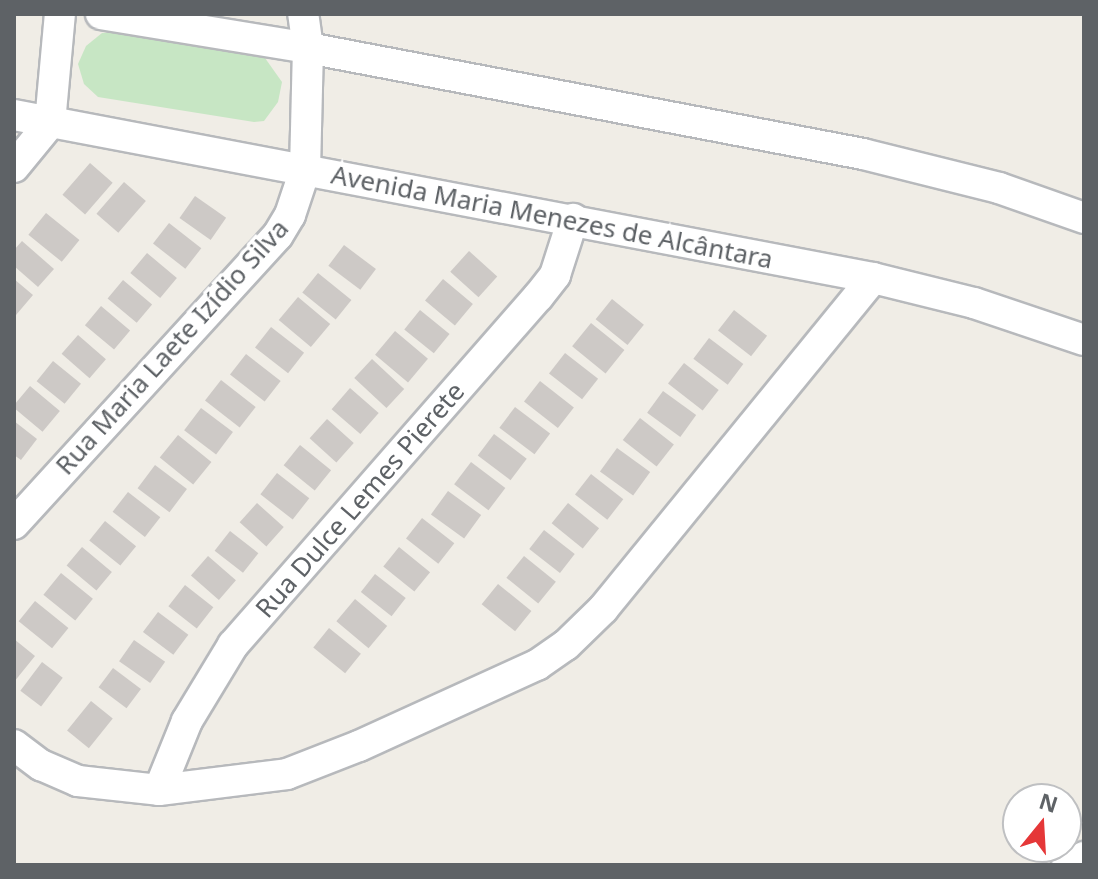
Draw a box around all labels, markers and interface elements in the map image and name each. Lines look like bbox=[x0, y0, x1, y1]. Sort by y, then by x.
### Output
street label: Avenida Maria Menezes de Alcântara bbox=[329, 159, 775, 275]
street label: Rua Maria Laete Izídio Silva bbox=[49, 213, 295, 481]
street label: Rua Dulce Lemes Pierete bbox=[249, 376, 471, 624]
north arrow bbox=[1002, 783, 1082, 863]
text: N bbox=[1036, 785, 1062, 819]

